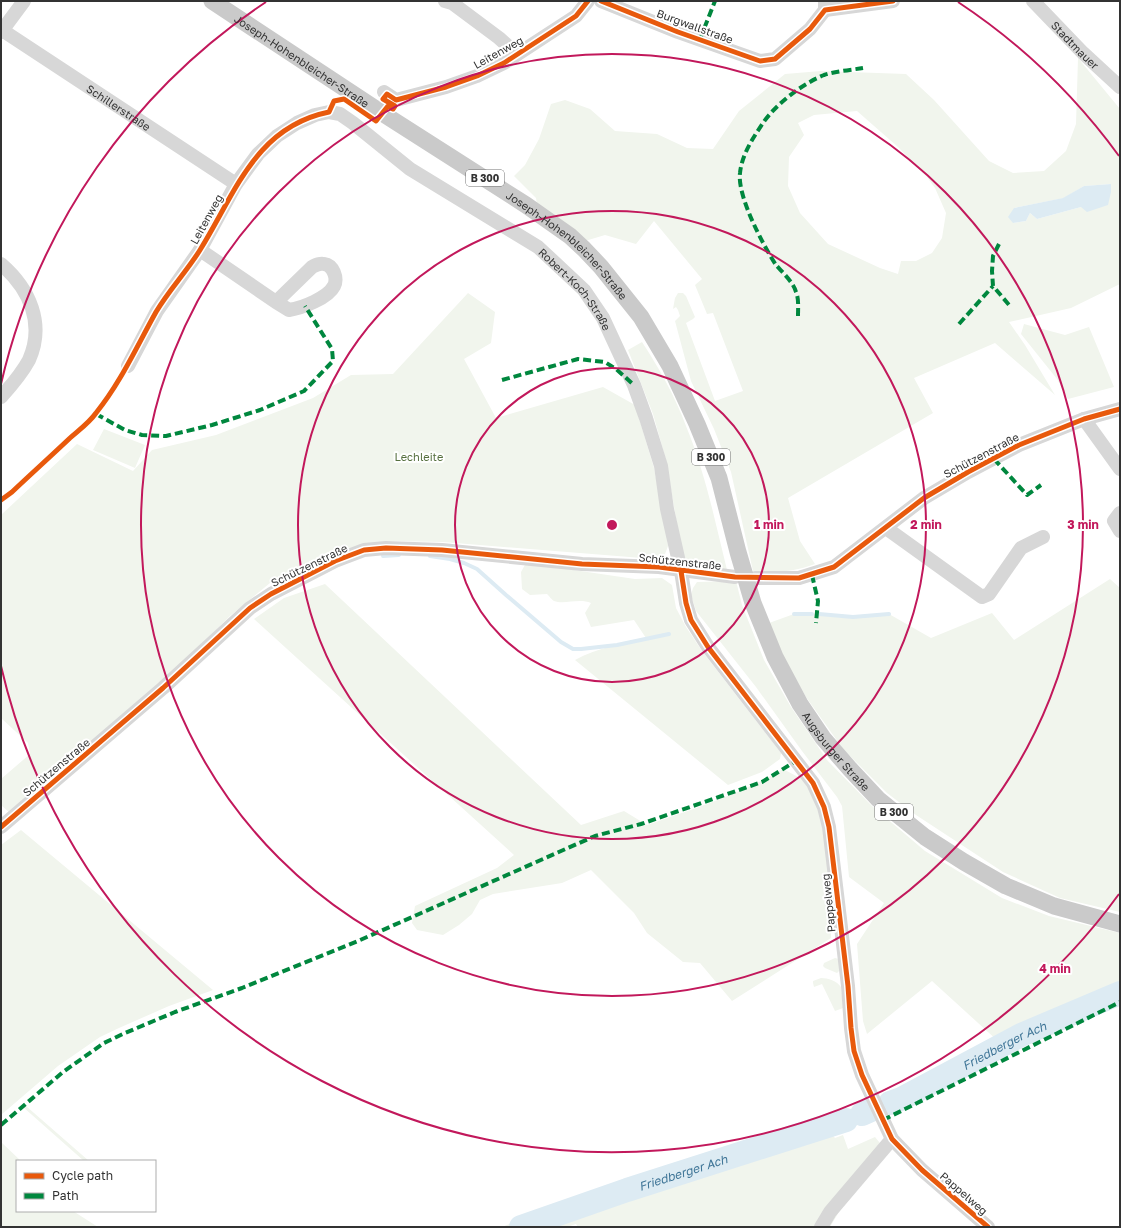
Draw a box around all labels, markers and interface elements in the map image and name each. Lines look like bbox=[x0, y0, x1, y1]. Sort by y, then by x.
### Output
street label: Burgwallstraße bbox=[655, 6, 735, 46]
street label: Joseph-Hohenbleicher-Straße bbox=[232, 11, 372, 109]
street label: Stadtmauer bbox=[1049, 18, 1103, 72]
street label: Leitenweg bbox=[471, 33, 525, 71]
street label: Schillerstraße bbox=[85, 81, 153, 133]
road number: B 300 bbox=[466, 170, 504, 186]
street label: Joseph-Hohenbleicher-Straße bbox=[504, 188, 631, 302]
street label: Leitenweg bbox=[187, 192, 225, 246]
street label: Robert-Koch-Straße bbox=[536, 245, 614, 332]
street label: Schützenstraße bbox=[941, 430, 1021, 480]
road number: B 300 bbox=[692, 449, 730, 465]
park label: Lechleite bbox=[395, 450, 443, 463]
text: 1 min bbox=[754, 517, 784, 532]
text: 2 min bbox=[910, 517, 942, 532]
text: 3 min bbox=[1067, 517, 1099, 532]
centre of rings bbox=[605, 518, 619, 532]
street label: Schützenstraße bbox=[269, 541, 349, 589]
street label: Schützenstraße bbox=[638, 550, 722, 572]
street label: Augsburger Straße bbox=[800, 709, 873, 793]
street label: Schützenstraße bbox=[20, 735, 92, 799]
road number: B 300 bbox=[875, 804, 913, 820]
street label: Pappelweg bbox=[818, 873, 838, 933]
text: 4 min bbox=[1039, 961, 1071, 976]
water label: Friedberger Ach bbox=[959, 1018, 1049, 1073]
water label: Friedberger Ach bbox=[637, 1151, 730, 1193]
legend bbox=[16, 1160, 156, 1212]
text: Cycle path bbox=[52, 1168, 113, 1183]
street label: Pappelweg bbox=[938, 1169, 990, 1217]
text: Path bbox=[52, 1188, 79, 1203]

